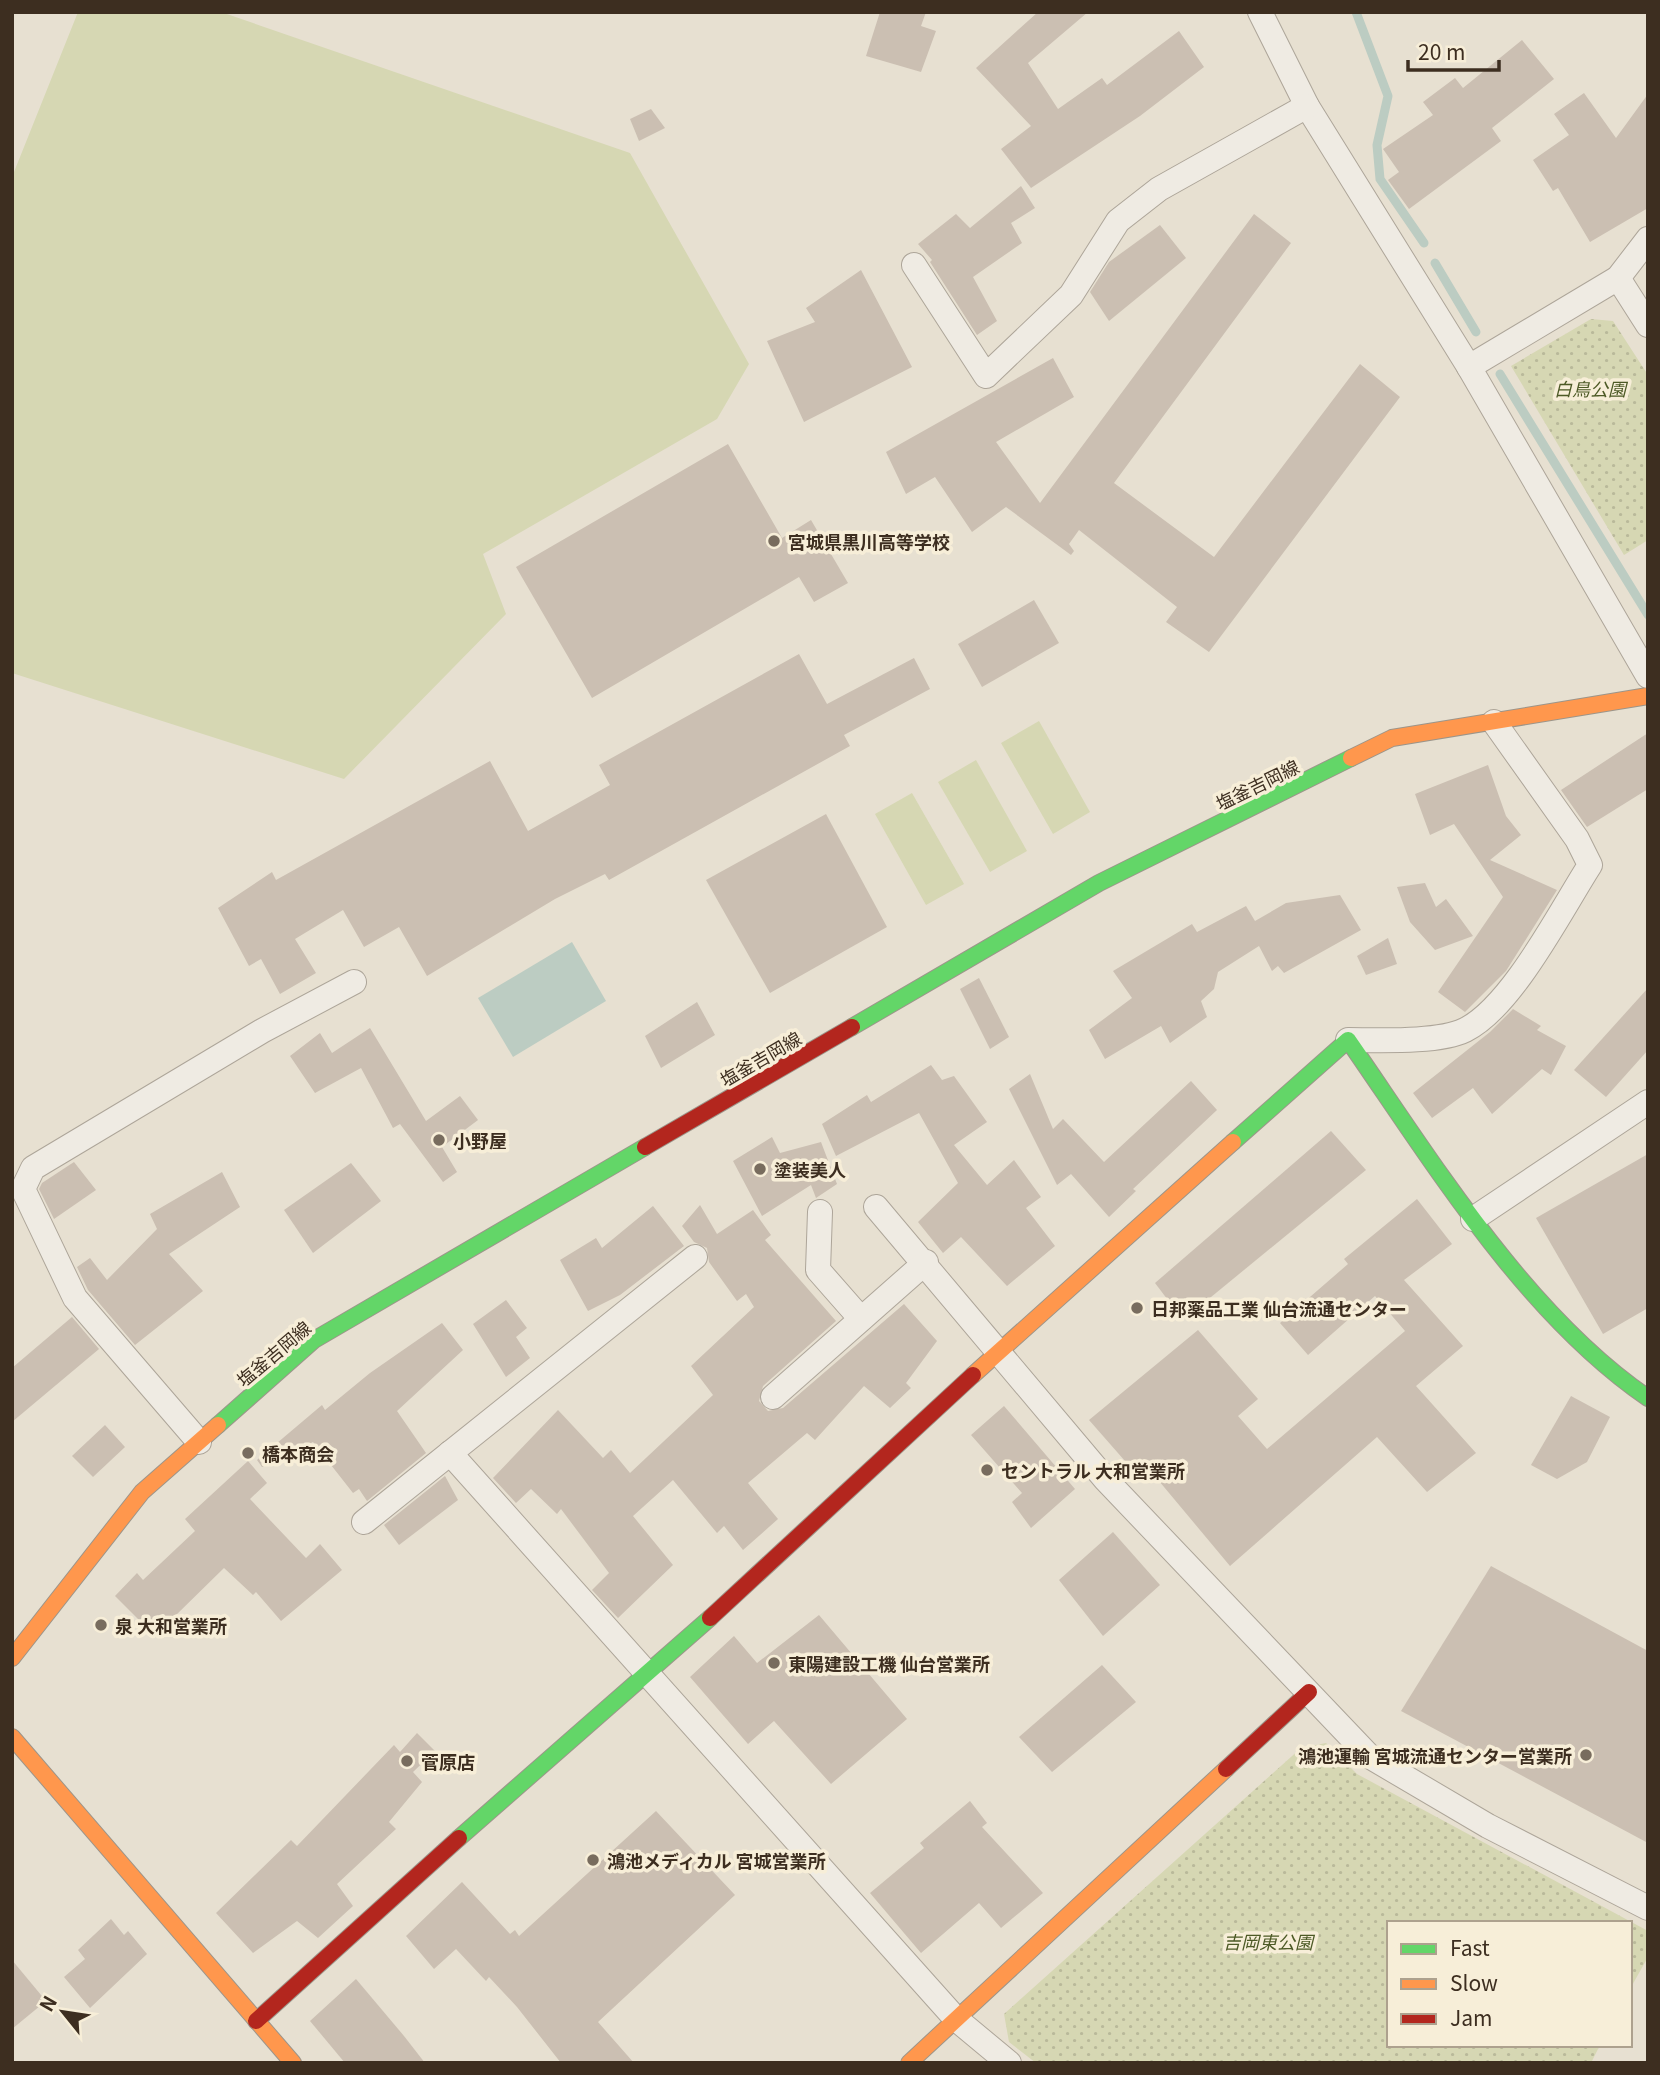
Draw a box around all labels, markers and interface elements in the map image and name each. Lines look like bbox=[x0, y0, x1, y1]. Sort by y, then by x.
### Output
scale bar bbox=[1408, 28, 1499, 72]
text: 20 m bbox=[1418, 36, 1465, 66]
park label: 白鳥公園 bbox=[1554, 375, 1629, 401]
place label: 宮城県黒川高等学校 bbox=[788, 528, 950, 554]
marker: 宮城県黒川高等学校 bbox=[766, 533, 782, 549]
street label: 塩釜吉岡線 bbox=[1211, 753, 1303, 815]
street label: 塩釜吉岡線 bbox=[715, 1024, 805, 1092]
place label: 小野屋 bbox=[453, 1127, 507, 1153]
marker: 小野屋 bbox=[431, 1132, 447, 1148]
place label: 塗装美人 bbox=[774, 1156, 846, 1182]
marker: 塗装美人 bbox=[752, 1161, 768, 1177]
place label: 日邦薬品工業 仙台流通センター bbox=[1151, 1295, 1407, 1321]
marker: 日邦薬品工業 仙台流通センター bbox=[1129, 1300, 1145, 1316]
street label: 塩釜吉岡線 bbox=[230, 1314, 316, 1392]
place label: 橋本商会 bbox=[262, 1440, 334, 1466]
marker: 橋本商会 bbox=[240, 1445, 256, 1461]
place label: セントラル 大和営業所 bbox=[1001, 1457, 1185, 1483]
marker: セントラル 大和営業所 bbox=[979, 1462, 995, 1478]
place label: 泉 大和営業所 bbox=[115, 1612, 227, 1638]
marker: 泉 大和営業所 bbox=[93, 1617, 109, 1633]
place label: 東陽建設工機 仙台営業所 bbox=[788, 1650, 990, 1676]
marker: 東陽建設工機 仙台営業所 bbox=[766, 1655, 782, 1671]
place label: 鴻池運輸 宮城流通センター営業所 bbox=[1298, 1742, 1572, 1768]
marker: 鴻池運輸 宮城流通センター営業所 bbox=[1578, 1747, 1594, 1763]
place label: 菅原店 bbox=[421, 1748, 475, 1774]
marker: 菅原店 bbox=[399, 1753, 415, 1769]
place label: 鴻池メディカル 宮城営業所 bbox=[607, 1847, 826, 1873]
marker: 鴻池メディカル 宮城営業所 bbox=[585, 1852, 601, 1868]
legend bbox=[1387, 1921, 1632, 2047]
park label: 吉岡東公園 bbox=[1223, 1928, 1316, 1954]
text: Fast bbox=[1450, 1932, 1490, 1962]
text: Slow bbox=[1450, 1967, 1498, 1997]
north arrow bbox=[28, 1977, 98, 2047]
text: N bbox=[32, 1990, 62, 2016]
text: Jam bbox=[1450, 2002, 1493, 2032]

